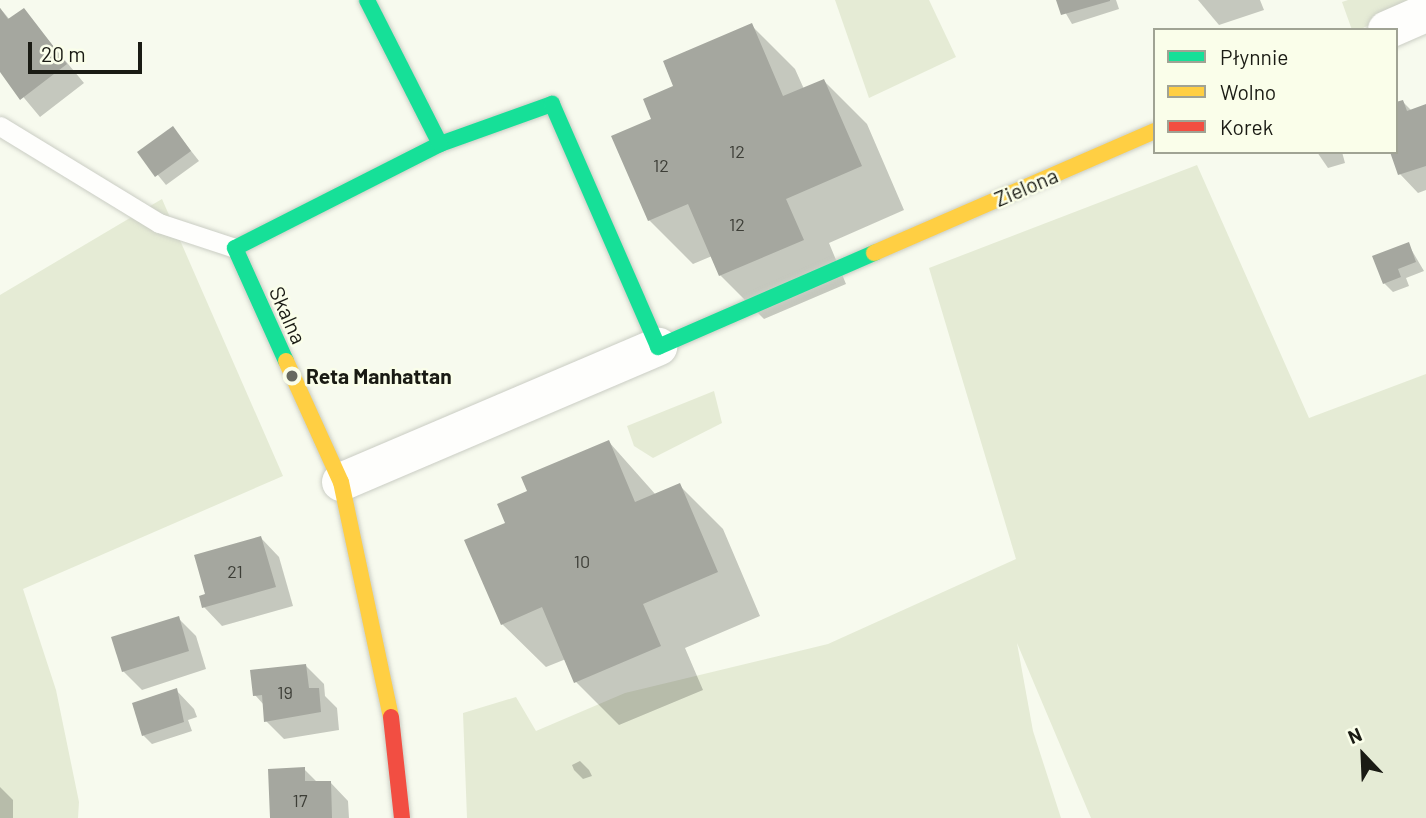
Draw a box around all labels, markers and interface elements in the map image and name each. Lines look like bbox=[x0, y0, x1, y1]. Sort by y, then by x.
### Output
scale bar bbox=[32, 28, 145, 72]
legend bbox=[1153, 28, 1398, 154]
text: 20 m bbox=[41, 41, 86, 66]
text: Płynnie bbox=[1220, 44, 1288, 69]
text: Wolno bbox=[1220, 79, 1276, 104]
text: Korek bbox=[1220, 114, 1273, 139]
house number: 12 bbox=[729, 140, 745, 162]
house number: 12 bbox=[653, 154, 669, 176]
street label: Zielona bbox=[991, 162, 1061, 212]
house number: 12 bbox=[729, 213, 745, 235]
street label: Skalna bbox=[264, 282, 312, 348]
place label: Reta Manhattan bbox=[306, 363, 452, 389]
marker: Reta Manhattan bbox=[284, 368, 300, 384]
house number: 10 bbox=[574, 550, 590, 572]
house number: 21 bbox=[227, 560, 243, 582]
house number: 19 bbox=[277, 681, 293, 703]
north arrow bbox=[1328, 720, 1398, 790]
text: N bbox=[1344, 722, 1365, 748]
house number: 17 bbox=[293, 789, 307, 811]

